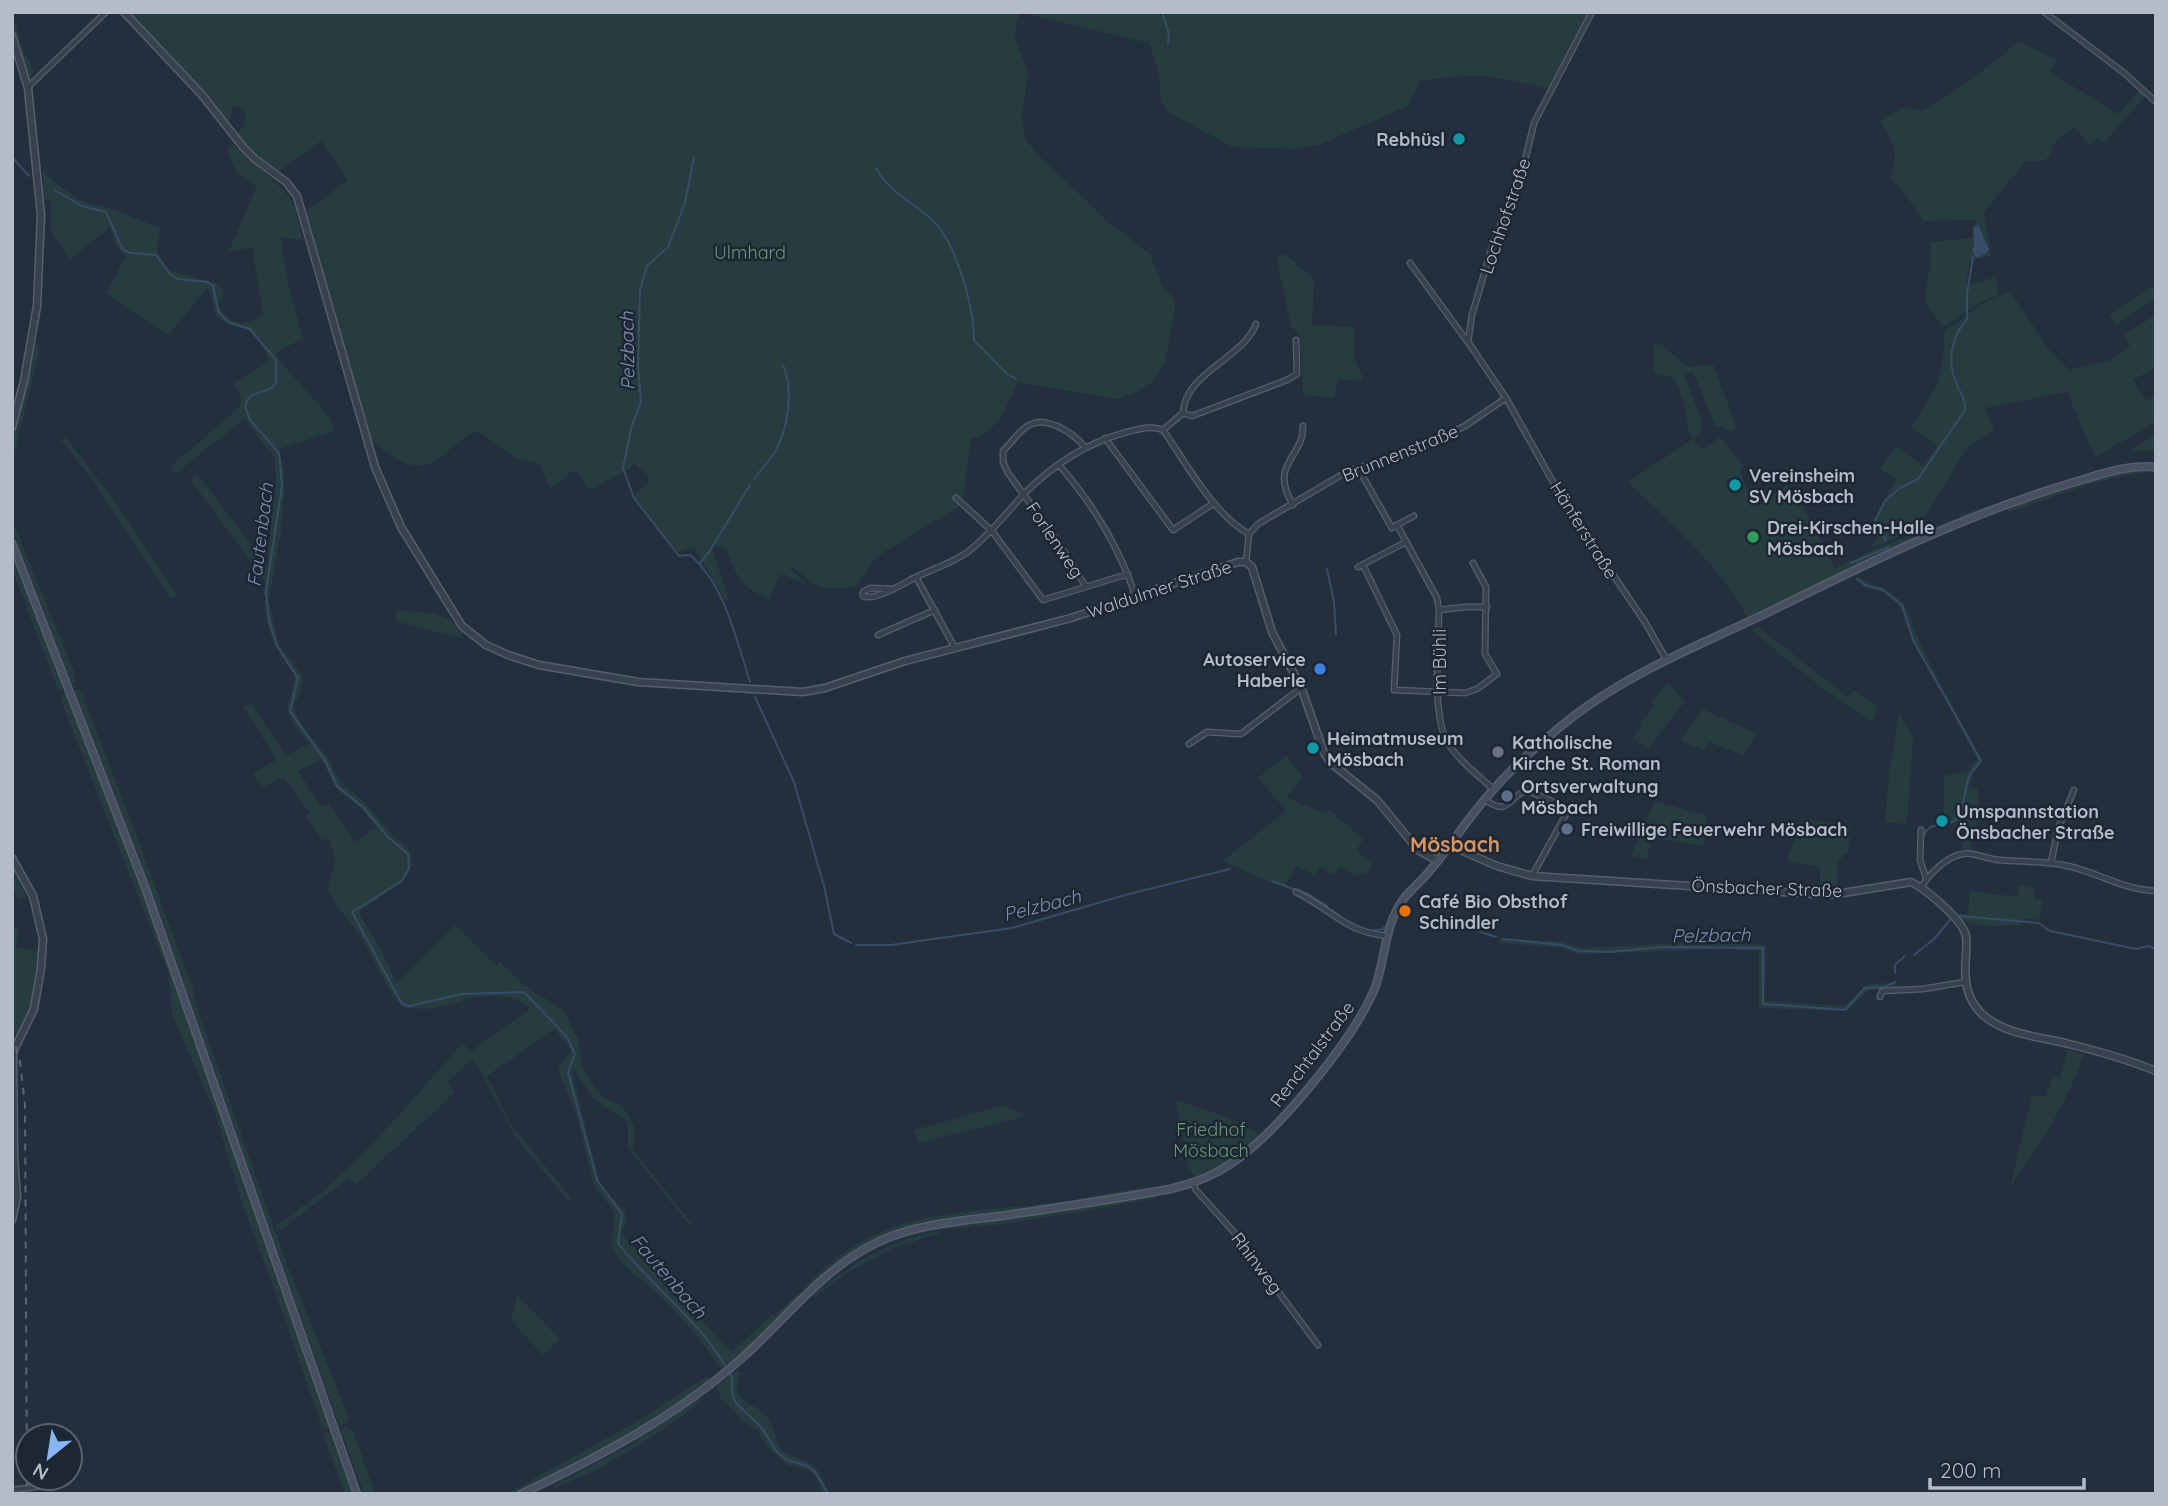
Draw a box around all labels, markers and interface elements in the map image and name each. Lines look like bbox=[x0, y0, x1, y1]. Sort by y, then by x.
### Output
place label: Rebhüsl bbox=[1376, 128, 1445, 151]
marker: Rebhüsl bbox=[1451, 131, 1467, 147]
street label: Lochhofstraße bbox=[1474, 155, 1536, 277]
park label: Ulmhard bbox=[714, 241, 786, 264]
water label: Pelzbach bbox=[614, 310, 640, 391]
street label: Brunnenstraße bbox=[1338, 419, 1462, 487]
place label: Vereinsheim SV Mösbach bbox=[1749, 464, 1855, 508]
street label: Hänferstraße bbox=[1545, 477, 1623, 583]
marker: Vereinsheim SV Mösbach bbox=[1727, 477, 1743, 493]
water label: Fautenbach bbox=[242, 481, 278, 588]
street label: Forlenweg bbox=[1021, 497, 1089, 583]
place label: Drei-Kirschen-Halle Mösbach bbox=[1767, 516, 1935, 560]
marker: Drei-Kirschen-Halle Mösbach bbox=[1745, 529, 1761, 545]
street label: Waldulmer Straße bbox=[1084, 555, 1234, 623]
street label: Im Bühli bbox=[1428, 629, 1451, 695]
place label: Autoservice Haberle bbox=[1203, 648, 1306, 692]
marker: Autoservice Haberle bbox=[1312, 661, 1328, 677]
place label: Heimatmuseum Mösbach bbox=[1327, 727, 1464, 771]
place label: Katholische Kirche St. Roman bbox=[1512, 731, 1661, 775]
marker: Heimatmuseum Mösbach bbox=[1305, 740, 1321, 756]
marker: Katholische Kirche St. Roman bbox=[1490, 744, 1506, 760]
place label: Ortsverwaltung Mösbach bbox=[1521, 775, 1658, 819]
marker: Ortsverwaltung Mösbach bbox=[1499, 788, 1515, 804]
place label: Umspannstation Önsbacher Straße bbox=[1956, 800, 2115, 844]
marker: Umspannstation Önsbacher Straße bbox=[1934, 813, 1950, 829]
place label: Freiwillige Feuerwehr Mösbach bbox=[1581, 818, 1847, 841]
marker: Freiwillige Feuerwehr Mösbach bbox=[1559, 821, 1575, 837]
district label: Mösbach bbox=[1410, 831, 1500, 857]
street label: Önsbacher Straße bbox=[1691, 874, 1843, 902]
water label: Pelzbach bbox=[1001, 884, 1084, 926]
place label: Café Bio Obsthof Schindler bbox=[1419, 890, 1568, 934]
marker: Café Bio Obsthof Schindler bbox=[1397, 903, 1413, 919]
water label: Pelzbach bbox=[1671, 922, 1752, 948]
street label: Renchtalstraße bbox=[1265, 997, 1359, 1111]
park label: Friedhof Mösbach bbox=[1173, 1118, 1249, 1162]
street label: Rhinweg bbox=[1226, 1228, 1288, 1298]
water label: Fautenbach bbox=[626, 1229, 713, 1324]
north arrow bbox=[14, 1422, 84, 1492]
scale bar bbox=[1930, 1446, 2084, 1490]
text: 200 m bbox=[1940, 1457, 2002, 1483]
text: N bbox=[28, 1458, 53, 1486]

